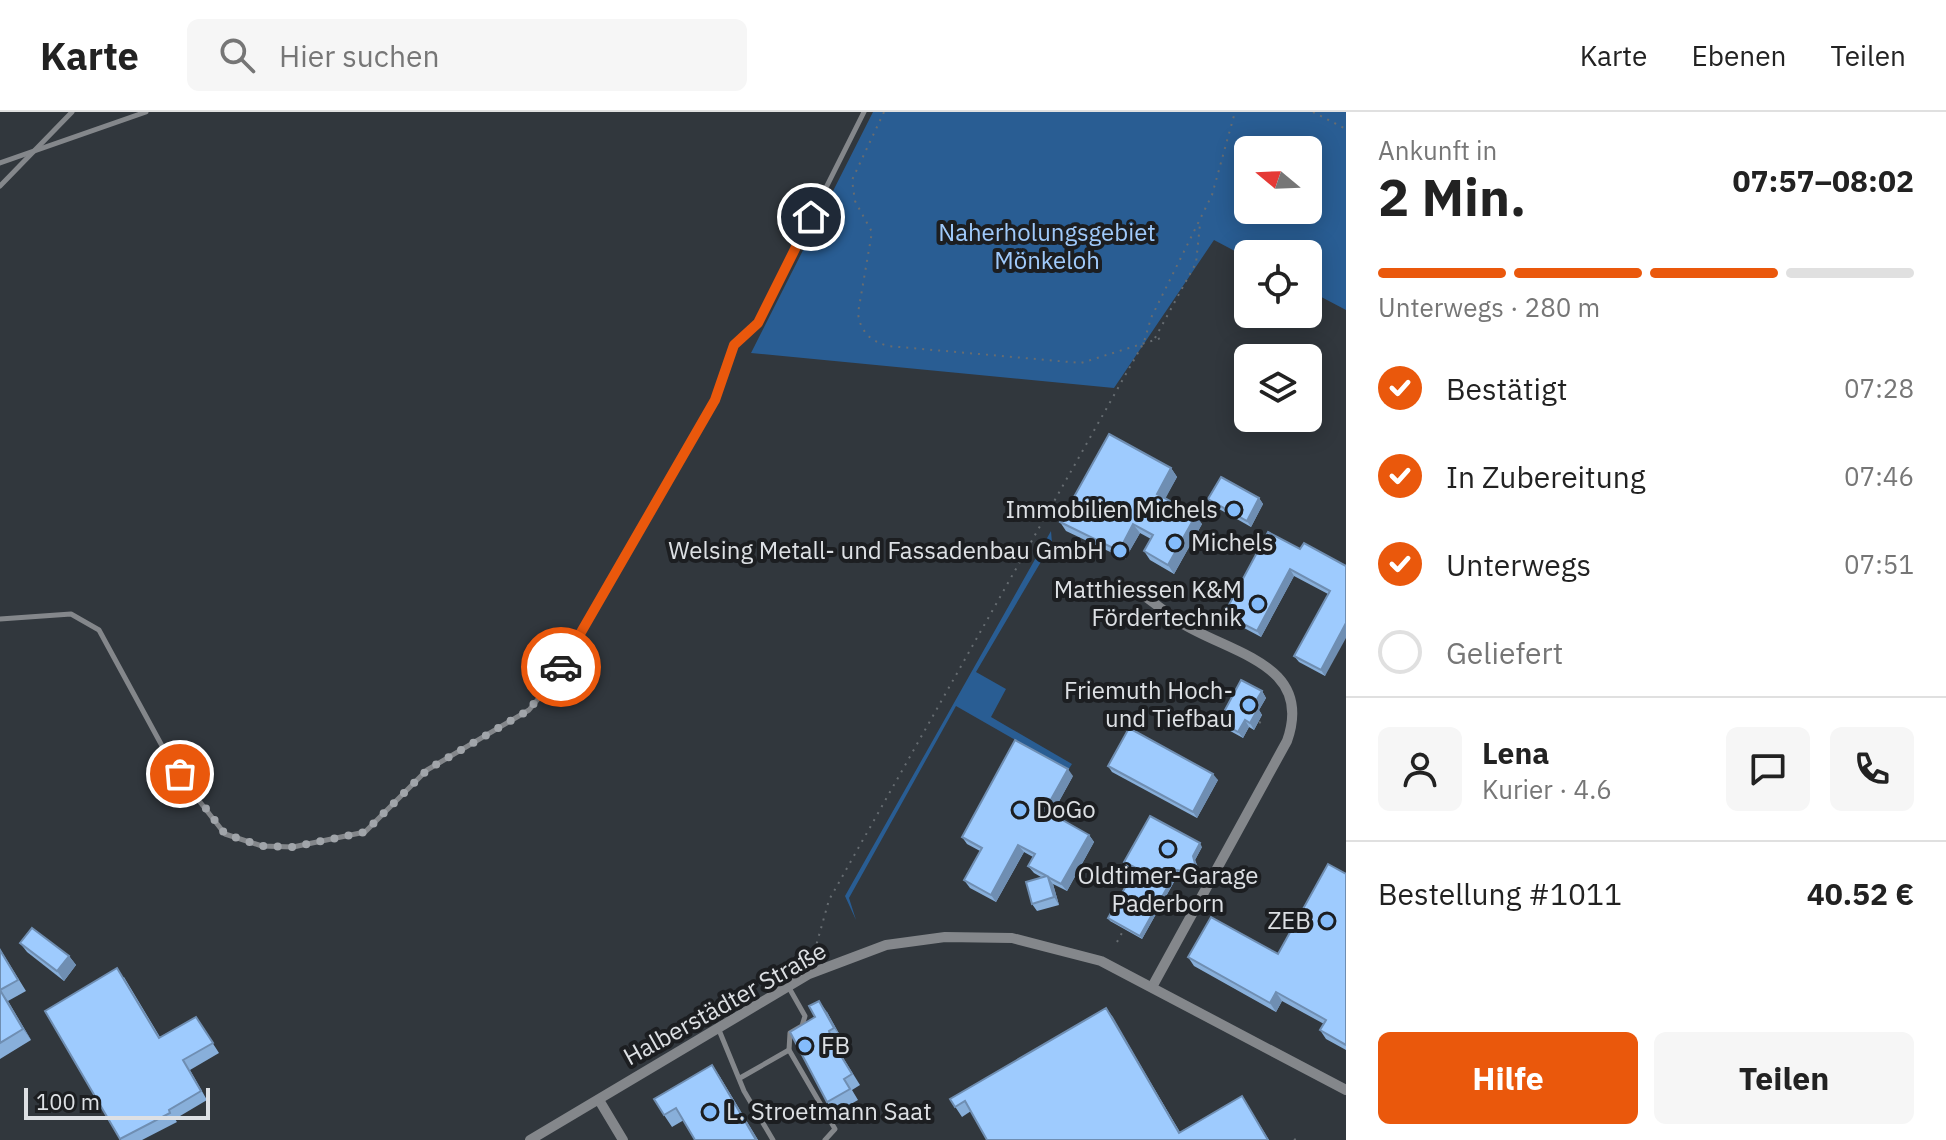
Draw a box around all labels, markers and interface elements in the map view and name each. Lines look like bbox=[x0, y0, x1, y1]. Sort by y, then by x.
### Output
search box bbox=[187, 19, 747, 91]
text: Karte bbox=[40, 31, 139, 80]
icon: search bbox=[215, 33, 259, 77]
text: Hier suchen bbox=[279, 36, 440, 75]
text: Karte bbox=[1580, 37, 1647, 74]
text: Ebenen bbox=[1691, 37, 1787, 74]
text: Teilen bbox=[1831, 37, 1906, 74]
text: Ankunft in bbox=[1378, 133, 1497, 167]
north arrow bbox=[1234, 136, 1322, 224]
map controls bbox=[1234, 136, 1322, 432]
text: 07:57–08:02 bbox=[1733, 161, 1914, 200]
text: 2 Min. bbox=[1378, 163, 1526, 230]
pin bbox=[777, 183, 845, 251]
icon: home bbox=[789, 195, 833, 239]
park label: Naherholungsgebiet Mönkeloh bbox=[938, 216, 1156, 276]
button: locate bbox=[1234, 240, 1322, 328]
text: Unterwegs · 280 m bbox=[1378, 290, 1600, 324]
button: layers bbox=[1234, 344, 1322, 432]
icon: check bbox=[1378, 366, 1422, 410]
text: Bestätigt bbox=[1446, 369, 1567, 408]
text: 07:28 bbox=[1844, 371, 1914, 405]
icon: check bbox=[1378, 454, 1422, 498]
text: In Zubereitung bbox=[1446, 457, 1646, 496]
text: 07:46 bbox=[1844, 459, 1914, 493]
place label: Immobilien Michels bbox=[1006, 493, 1218, 525]
marker: Immobilien Michels bbox=[1225, 501, 1243, 519]
place label: Michels bbox=[1191, 526, 1274, 558]
place label: Welsing Metall- und Fassadenbau GmbH bbox=[668, 534, 1104, 566]
marker: Michels bbox=[1166, 534, 1184, 552]
marker: Welsing Metall- und Fassadenbau GmbH bbox=[1111, 542, 1129, 560]
icon: check bbox=[1378, 542, 1422, 586]
text: Unterwegs bbox=[1446, 545, 1591, 584]
text: 07:51 bbox=[1844, 547, 1914, 581]
place label: Matthiessen K&M Fördertechnik bbox=[1054, 573, 1242, 633]
marker: Matthiessen K&M Fördertechnik bbox=[1249, 595, 1267, 613]
courier bbox=[521, 627, 601, 707]
text: Geliefert bbox=[1446, 633, 1563, 672]
icon: car bbox=[539, 645, 583, 689]
place label: Friemuth Hoch- und Tiefbau bbox=[1064, 674, 1233, 734]
marker: Friemuth Hoch- und Tiefbau bbox=[1240, 696, 1258, 714]
button: person bbox=[1378, 727, 1462, 811]
button: chat bbox=[1726, 727, 1810, 811]
button: phone bbox=[1830, 727, 1914, 811]
text: Lena bbox=[1482, 733, 1549, 772]
pin bbox=[146, 740, 214, 808]
icon: bag bbox=[158, 752, 202, 796]
text: Kurier · 4.6 bbox=[1482, 772, 1612, 806]
place label: DoGo bbox=[1036, 793, 1096, 825]
marker: DoGo bbox=[1011, 801, 1029, 819]
marker: Oldtimer-Garage Paderborn bbox=[1159, 840, 1177, 858]
place label: Oldtimer-Garage Paderborn bbox=[1078, 859, 1258, 919]
text: Bestellung #1011 bbox=[1378, 874, 1622, 913]
text: 40.52 € bbox=[1807, 874, 1914, 913]
place label: ZEB bbox=[1267, 904, 1311, 936]
marker: ZEB bbox=[1318, 912, 1336, 930]
street label: Halberstädter Straße bbox=[617, 934, 832, 1072]
place label: FB bbox=[821, 1029, 850, 1061]
button: Hilfe bbox=[1378, 1032, 1638, 1124]
button: Teilen bbox=[1654, 1032, 1914, 1124]
marker: FB bbox=[796, 1037, 814, 1055]
scale bar bbox=[24, 1084, 210, 1120]
text: 100 m bbox=[36, 1087, 100, 1116]
place label: L. Stroetmann Saat bbox=[726, 1095, 932, 1127]
marker: L. Stroetmann Saat bbox=[701, 1103, 719, 1121]

